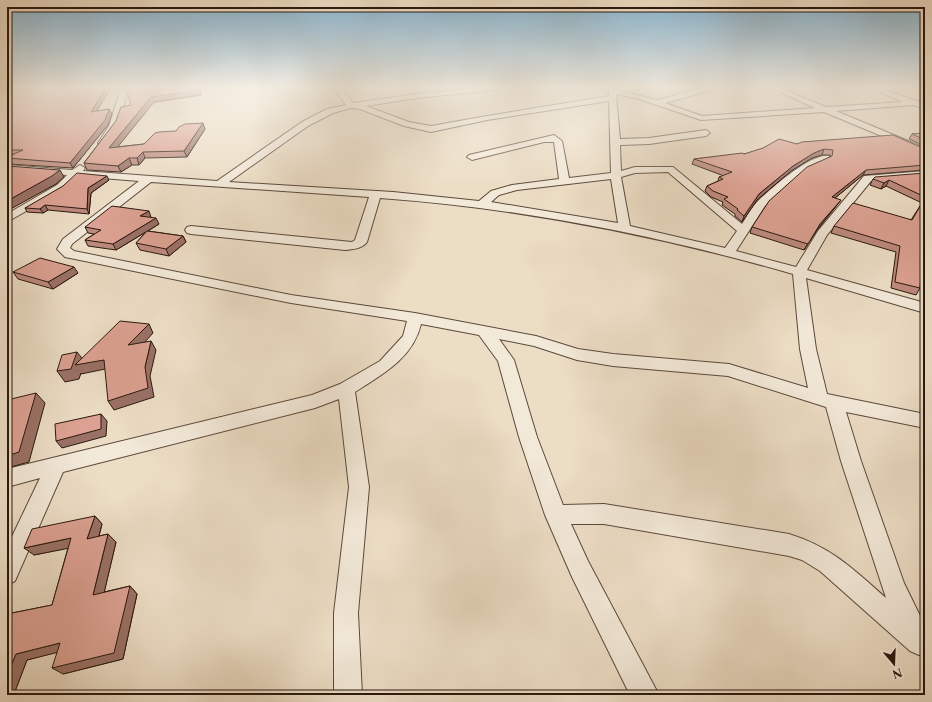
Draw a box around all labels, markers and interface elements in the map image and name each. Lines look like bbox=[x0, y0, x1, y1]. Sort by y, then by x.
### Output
north arrow bbox=[874, 644, 914, 684]
text: N bbox=[890, 665, 904, 682]

